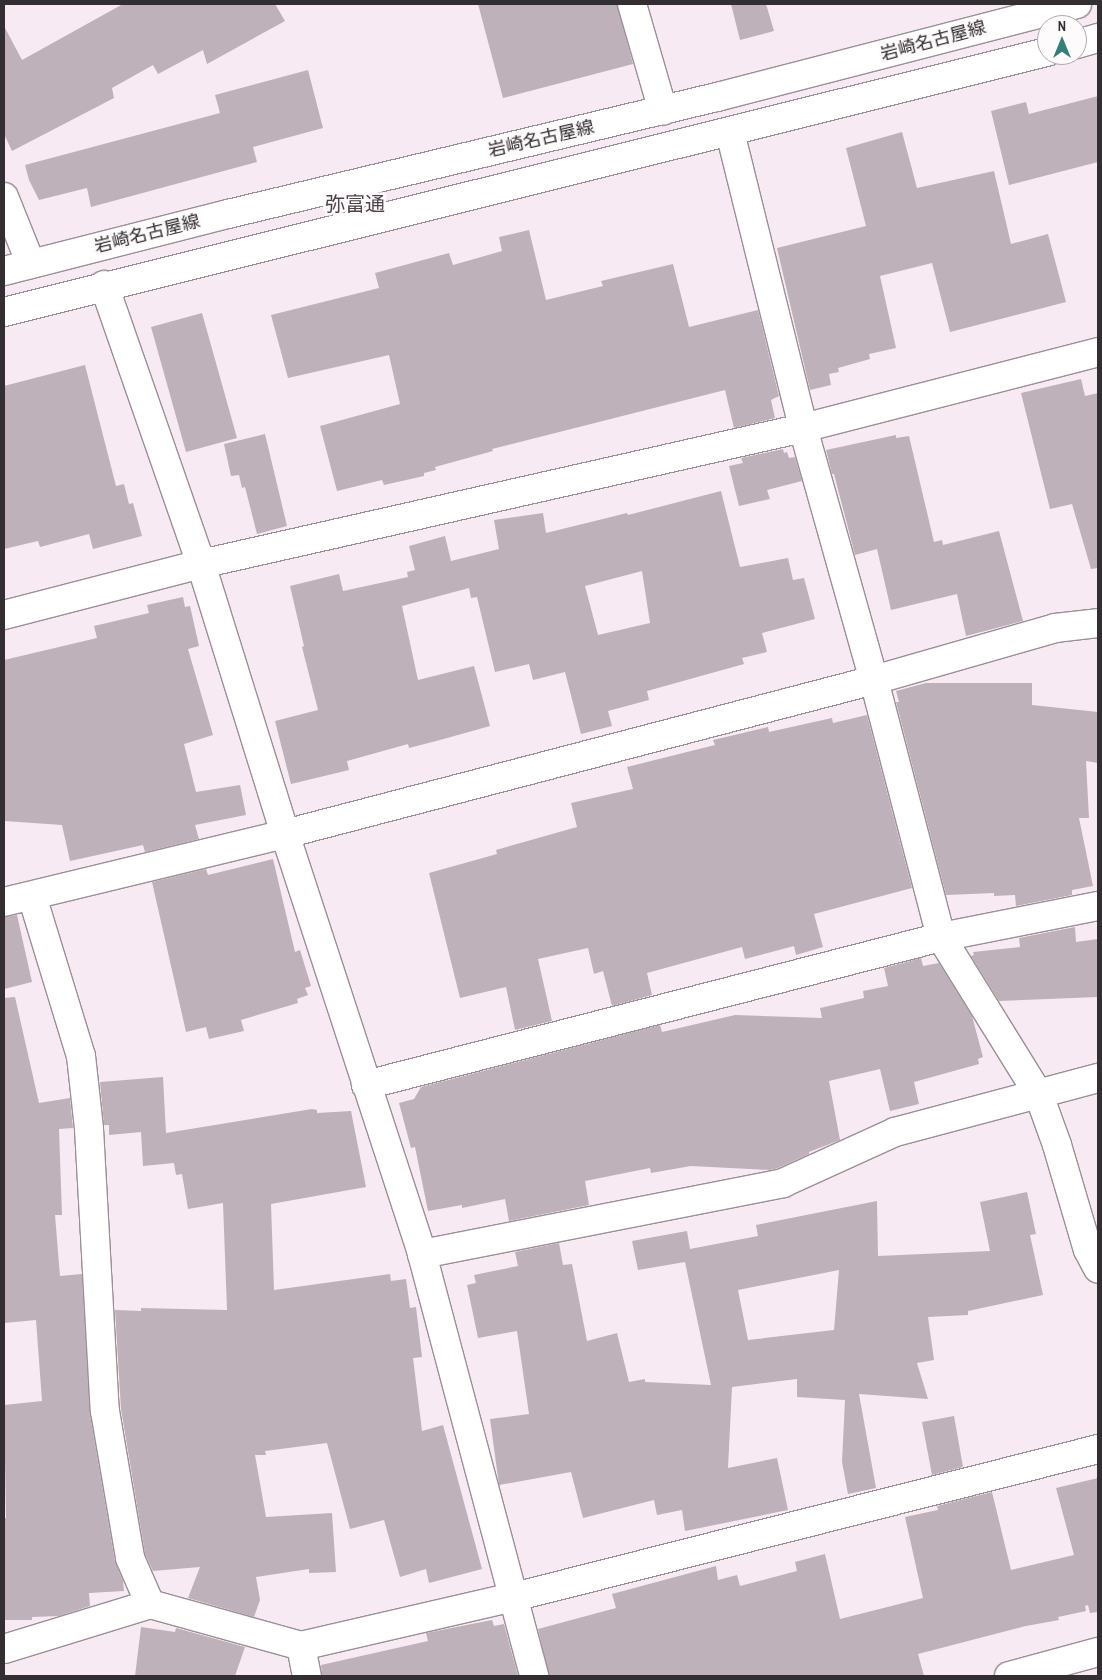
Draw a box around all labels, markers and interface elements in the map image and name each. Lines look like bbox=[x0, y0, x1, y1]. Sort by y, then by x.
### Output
north arrow bbox=[1037, 15, 1087, 65]
street label: 岩崎名古屋線 bbox=[878, 17, 988, 65]
text: N bbox=[1058, 17, 1066, 35]
street label: 岩崎名古屋線 bbox=[486, 116, 596, 162]
district label: 弥富通 bbox=[325, 191, 385, 215]
street label: 岩崎名古屋線 bbox=[92, 210, 202, 258]

